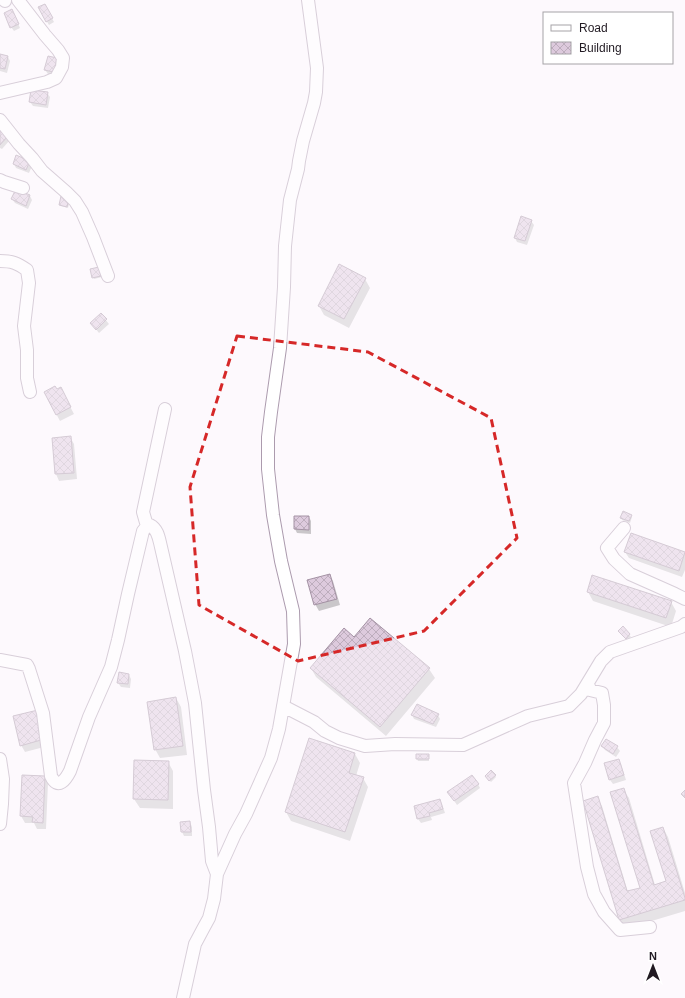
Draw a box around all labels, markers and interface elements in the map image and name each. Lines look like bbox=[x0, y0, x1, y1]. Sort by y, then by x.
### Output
legend bbox=[543, 12, 673, 64]
text: Road bbox=[579, 21, 608, 35]
text: Building bbox=[579, 41, 622, 55]
north arrow bbox=[633, 946, 673, 986]
text: N bbox=[649, 950, 657, 962]

